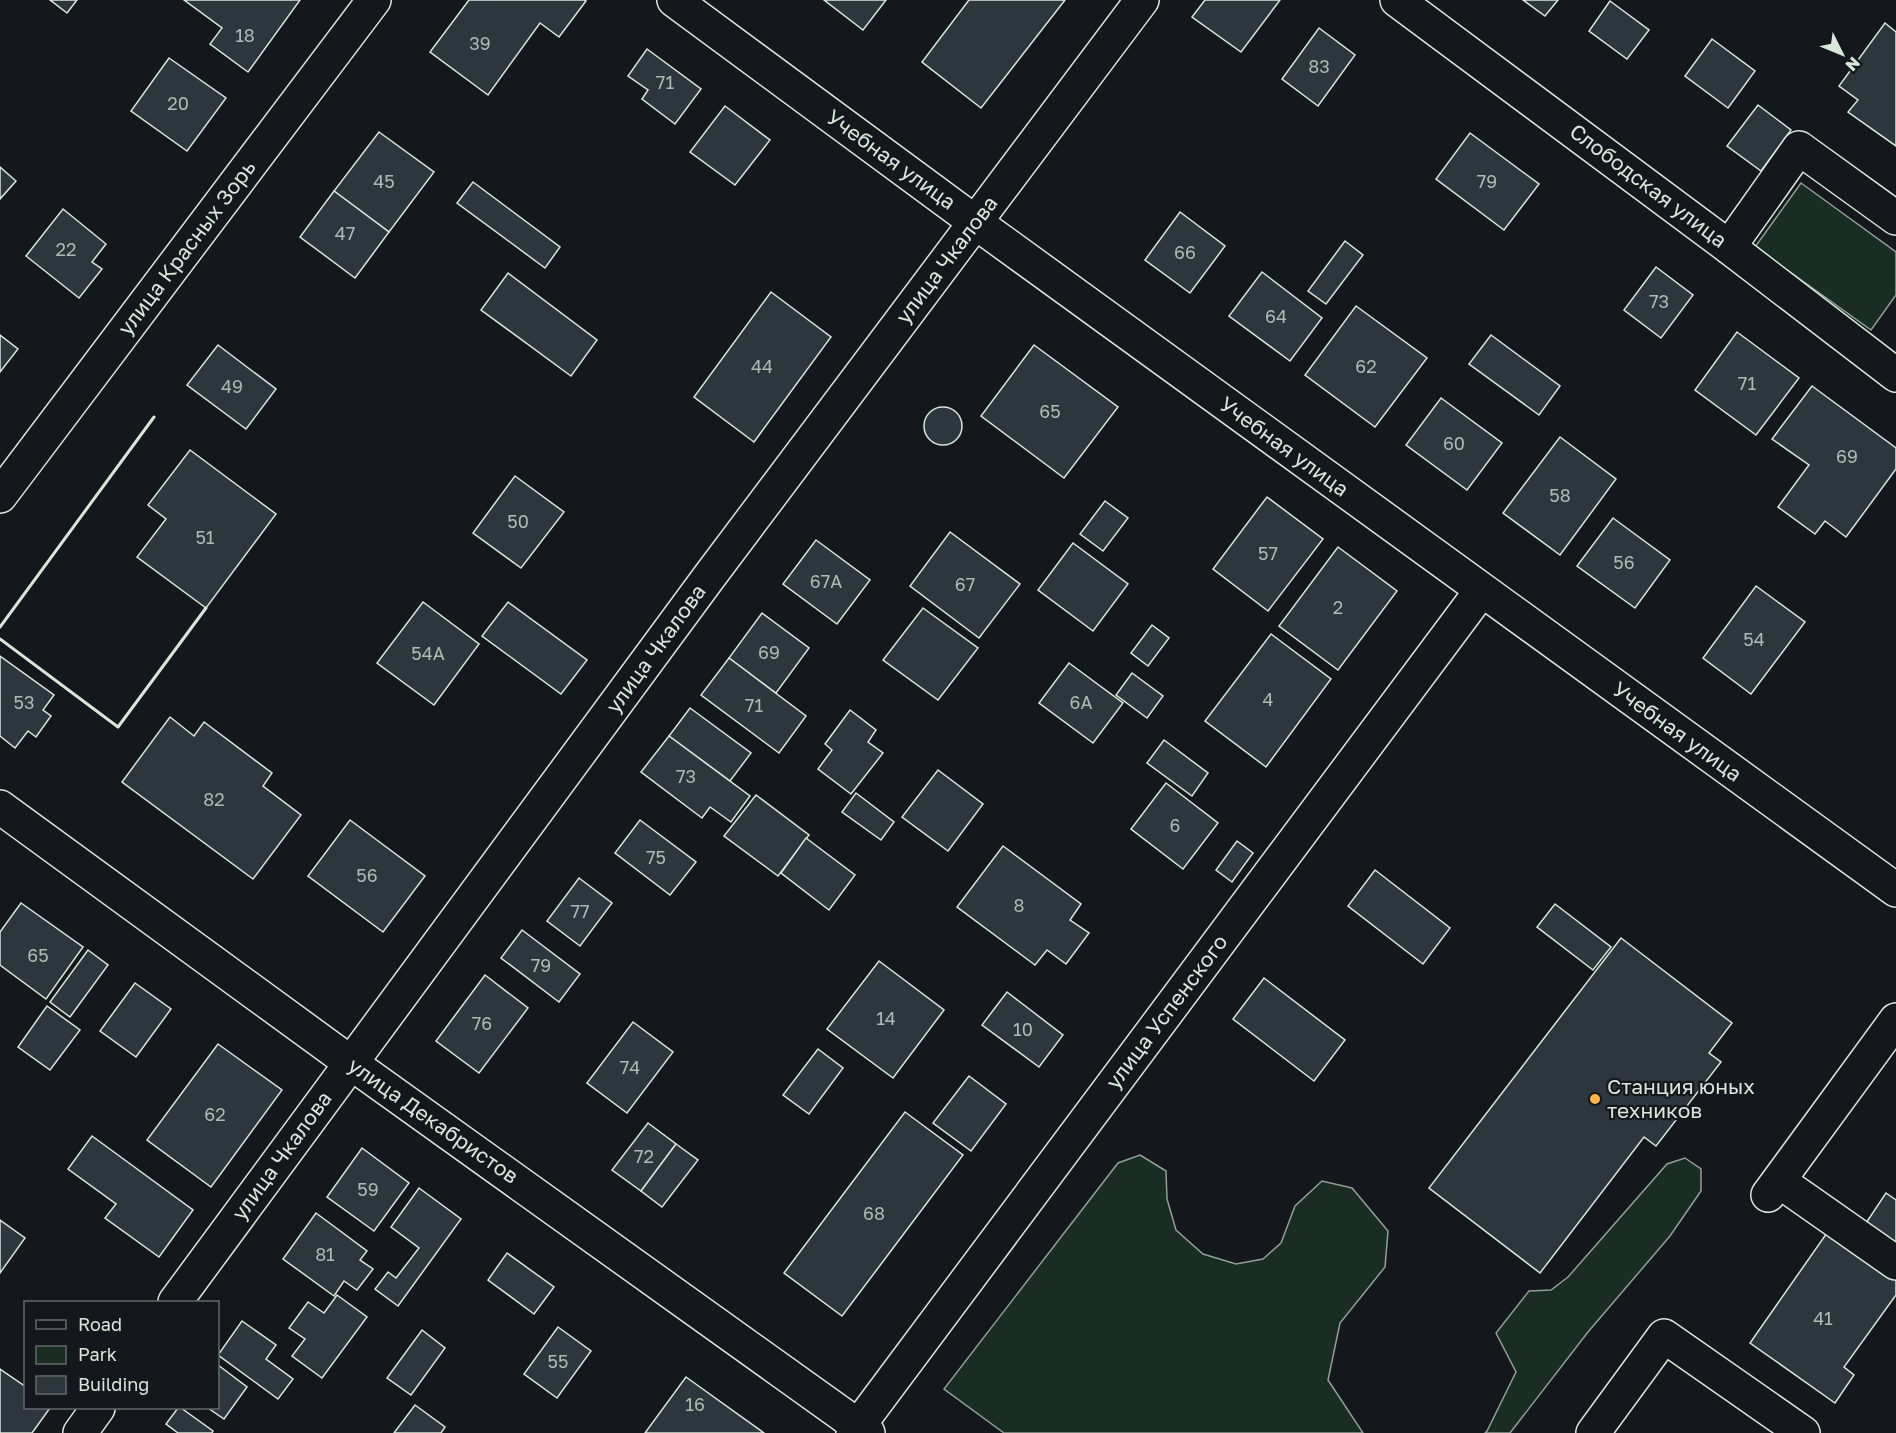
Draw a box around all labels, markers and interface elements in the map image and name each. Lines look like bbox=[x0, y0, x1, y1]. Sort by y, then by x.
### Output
house number: 18 bbox=[235, 24, 255, 46]
north arrow bbox=[1812, 24, 1872, 84]
house number: 39 bbox=[469, 32, 491, 54]
text: N bbox=[1842, 53, 1864, 76]
house number: 83 bbox=[1308, 55, 1330, 77]
house number: 71 bbox=[656, 71, 674, 93]
house number: 20 bbox=[167, 92, 189, 114]
street label: Учебная улица bbox=[822, 104, 961, 215]
street label: Слободская улица bbox=[1565, 118, 1732, 253]
street label: улица Красных Зорь bbox=[112, 155, 261, 340]
house number: 45 bbox=[373, 170, 395, 192]
house number: 79 bbox=[1477, 170, 1497, 192]
street label: улица Чкалова bbox=[890, 190, 1003, 328]
house number: 47 bbox=[335, 222, 355, 244]
house number: 22 bbox=[56, 238, 76, 260]
house number: 66 bbox=[1174, 241, 1196, 263]
house number: 73 bbox=[1649, 290, 1669, 312]
house number: 64 bbox=[1265, 305, 1287, 327]
house number: 44 bbox=[751, 355, 773, 377]
house number: 62 bbox=[1355, 355, 1377, 377]
house number: 71 bbox=[1738, 372, 1756, 394]
house number: 49 bbox=[221, 375, 243, 397]
street label: Учебная улица bbox=[1215, 391, 1354, 502]
house number: 65 bbox=[1039, 400, 1061, 422]
house number: 60 bbox=[1443, 432, 1465, 454]
house number: 69 bbox=[1836, 445, 1858, 467]
house number: 58 bbox=[1549, 484, 1571, 506]
house number: 50 bbox=[507, 510, 529, 532]
house number: 51 bbox=[195, 526, 215, 548]
house number: 57 bbox=[1258, 542, 1278, 564]
house number: 56 bbox=[1613, 551, 1635, 573]
house number: 67А bbox=[810, 570, 842, 592]
house number: 67 bbox=[955, 573, 975, 595]
street label: улица Чкалова bbox=[600, 579, 711, 718]
house number: 2 bbox=[1333, 596, 1343, 618]
house number: 54 bbox=[1743, 628, 1765, 650]
house number: 69 bbox=[758, 641, 780, 663]
house number: 54А bbox=[411, 642, 445, 664]
street label: Учебная улица bbox=[1608, 676, 1747, 787]
house number: 4 bbox=[1263, 688, 1274, 710]
house number: 53 bbox=[14, 691, 34, 713]
house number: 6А bbox=[1070, 691, 1092, 713]
house number: 71 bbox=[745, 694, 763, 716]
house number: 73 bbox=[676, 765, 696, 787]
house number: 82 bbox=[203, 788, 225, 810]
house number: 6 bbox=[1170, 814, 1180, 836]
house number: 75 bbox=[646, 846, 666, 868]
house number: 56 bbox=[356, 864, 378, 886]
house number: 8 bbox=[1014, 894, 1024, 916]
house number: 77 bbox=[570, 900, 590, 922]
street label: улица Успенского bbox=[1100, 929, 1233, 1094]
house number: 65 bbox=[27, 944, 49, 966]
house number: 79 bbox=[531, 954, 551, 976]
house number: 14 bbox=[876, 1007, 896, 1029]
house number: 76 bbox=[472, 1012, 492, 1034]
house number: 10 bbox=[1013, 1018, 1033, 1040]
street label: улица Декабристов bbox=[343, 1052, 524, 1189]
house number: 74 bbox=[620, 1056, 640, 1078]
place label: Станция юных техников bbox=[1607, 1073, 1755, 1123]
street label: улица Чкалова bbox=[226, 1086, 337, 1225]
marker: Станция юных техников bbox=[1588, 1092, 1602, 1106]
house number: 62 bbox=[204, 1103, 226, 1125]
house number: 72 bbox=[634, 1145, 654, 1167]
house number: 59 bbox=[357, 1178, 379, 1200]
house number: 68 bbox=[863, 1202, 885, 1224]
house number: 81 bbox=[315, 1243, 335, 1265]
legend bbox=[24, 1301, 219, 1409]
house number: 41 bbox=[1813, 1307, 1833, 1329]
text: Road bbox=[78, 1313, 122, 1335]
text: Park bbox=[78, 1343, 117, 1365]
house number: 55 bbox=[548, 1350, 568, 1372]
text: Building bbox=[78, 1373, 149, 1395]
house number: 16 bbox=[685, 1393, 705, 1415]

